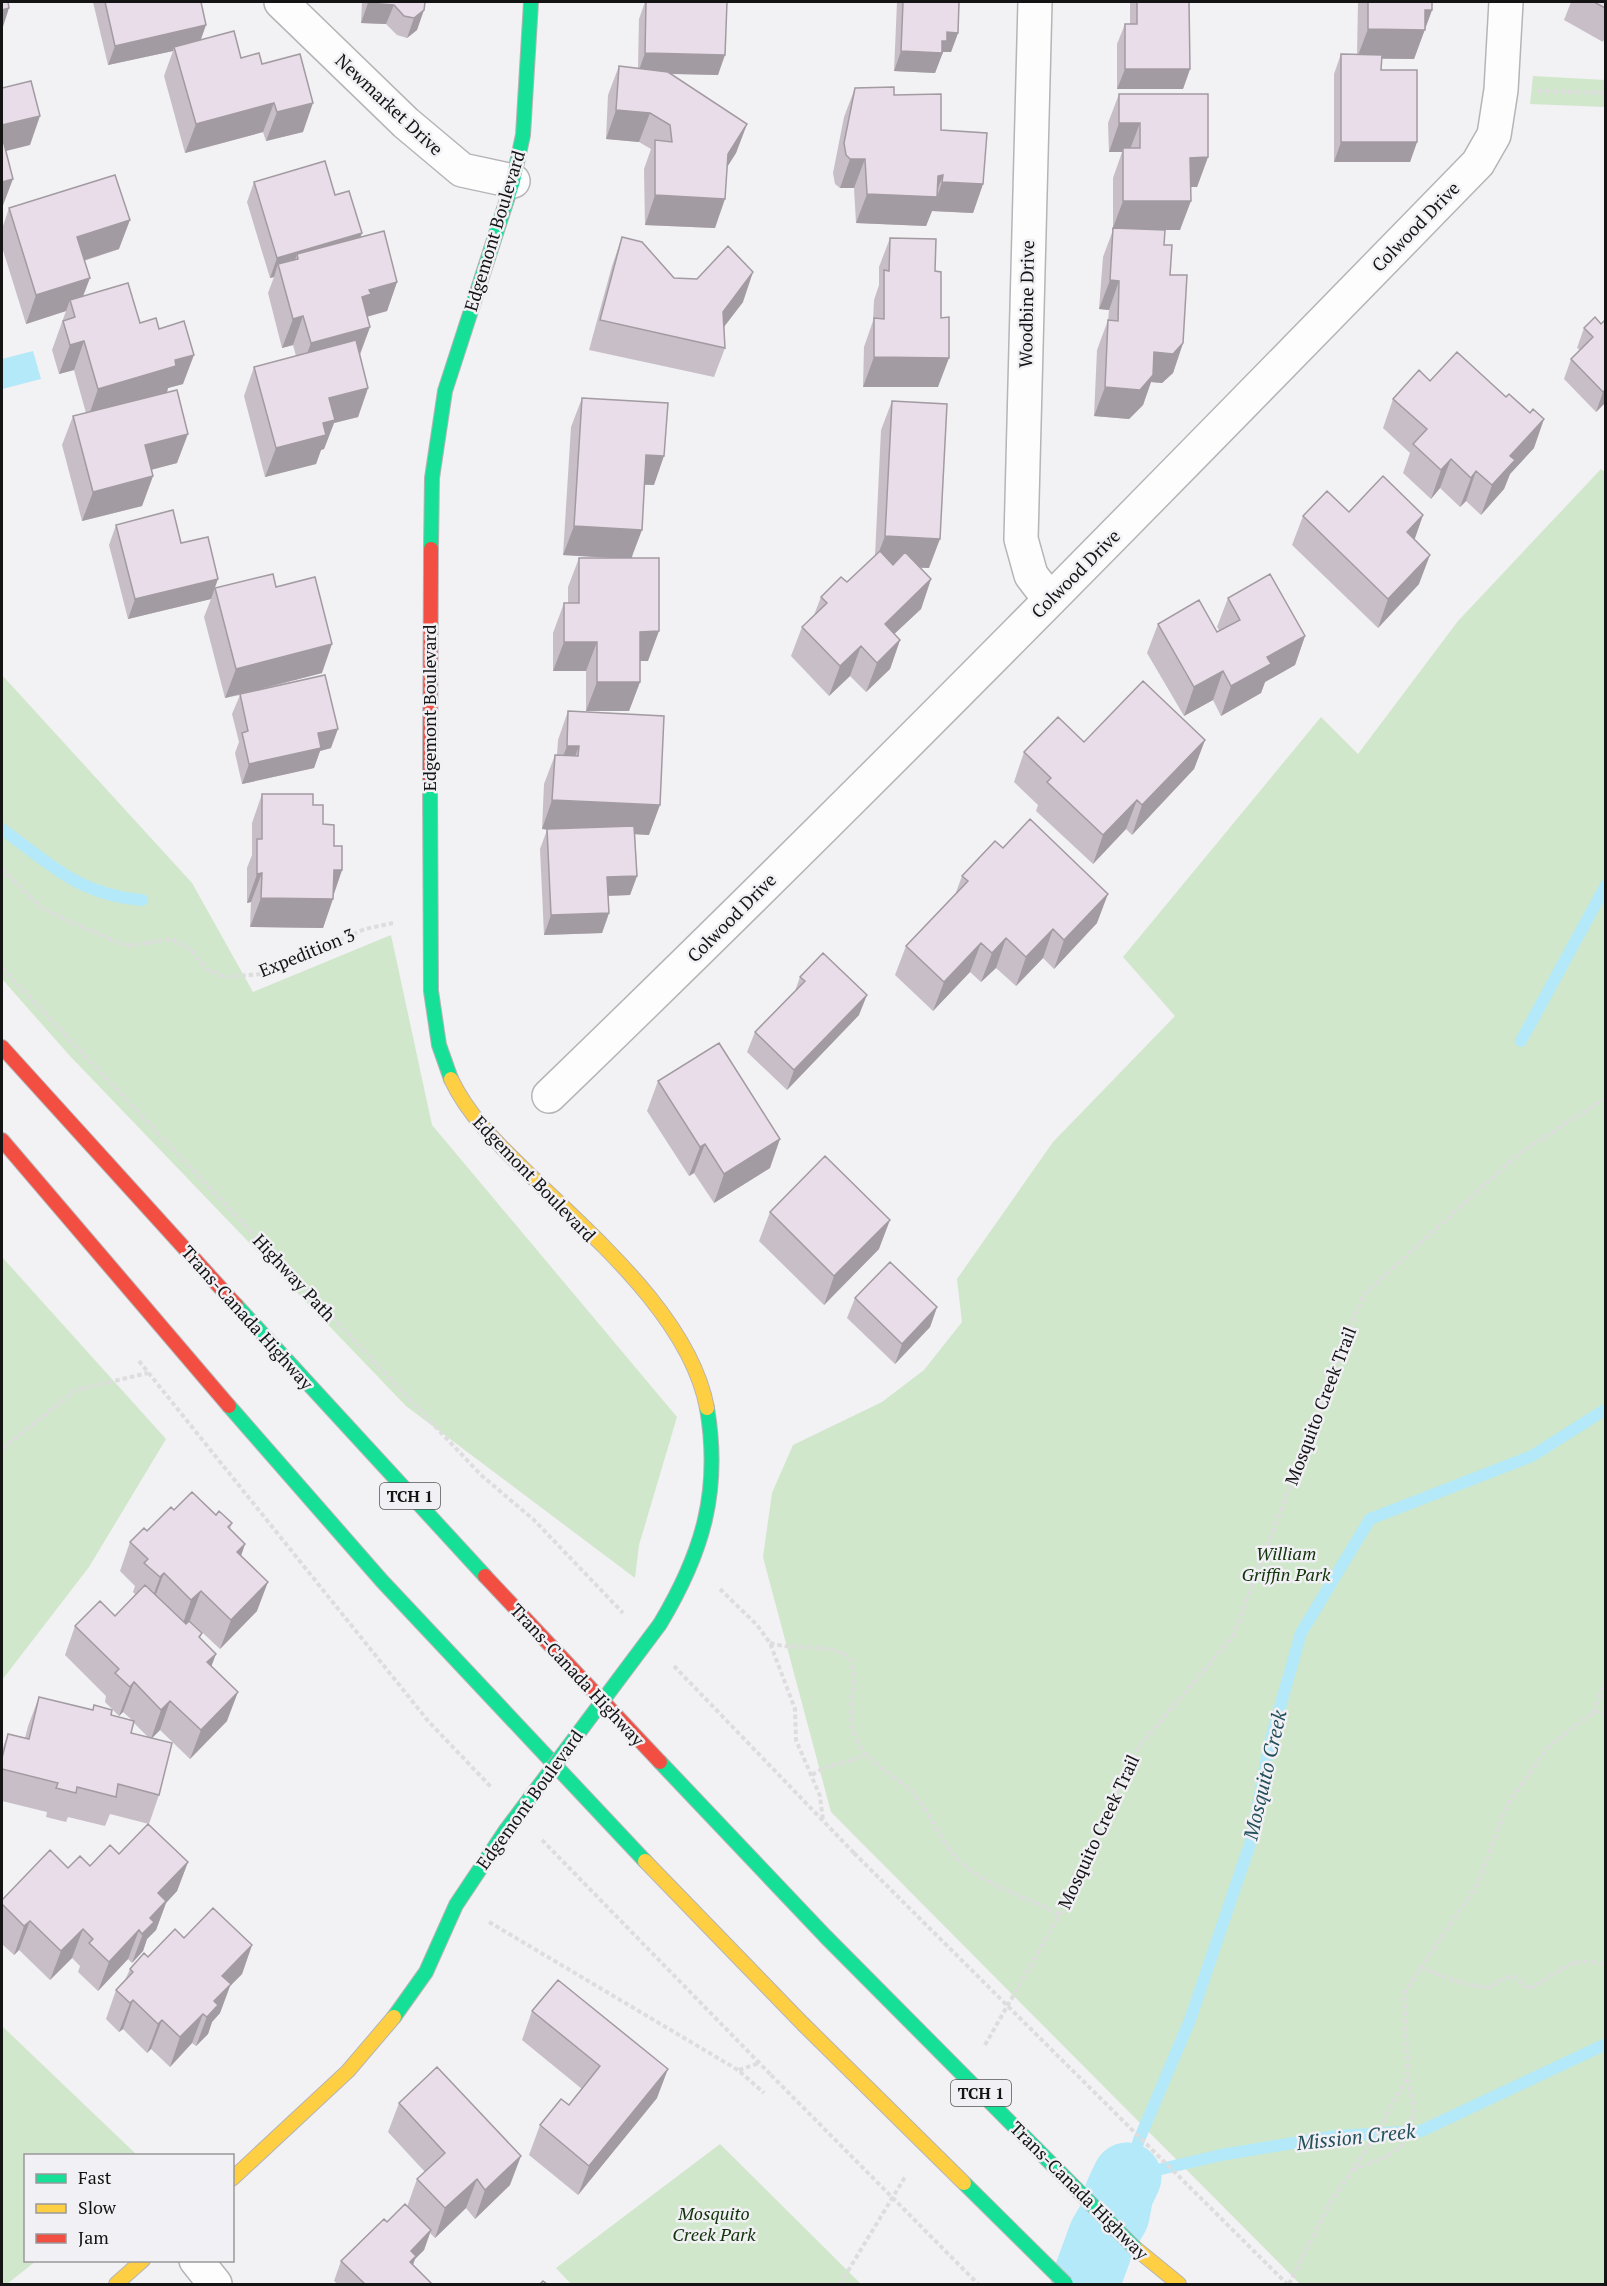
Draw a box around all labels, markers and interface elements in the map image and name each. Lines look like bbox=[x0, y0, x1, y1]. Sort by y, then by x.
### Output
street label: Newmarket Drive bbox=[331, 48, 449, 160]
street label: Edgemont Boulevard bbox=[458, 147, 530, 314]
street label: Colwood Drive bbox=[1366, 176, 1464, 277]
street label: Woodbine Drive bbox=[1013, 240, 1039, 368]
street label: Colwood Drive bbox=[1026, 524, 1125, 623]
street label: Edgemont Boulevard bbox=[417, 625, 441, 791]
street label: Colwood Drive bbox=[682, 868, 781, 967]
street label: Expedition 3 bbox=[255, 922, 358, 982]
street label: Edgemont Boulevard bbox=[468, 1110, 601, 1247]
street label: Highway Path bbox=[248, 1228, 342, 1327]
street label: Trans-Canada Highway bbox=[176, 1240, 320, 1395]
street label: Mosquito Creek Trail bbox=[1279, 1323, 1361, 1488]
road number: TCH 1 bbox=[380, 1483, 440, 1509]
park label: William Griffin Park bbox=[1242, 1541, 1331, 1586]
street label: Trans-Canada Highway bbox=[505, 1598, 651, 1751]
water label: Mosquito Creek bbox=[1236, 1707, 1293, 1843]
street label: Edgemont Boulevard bbox=[470, 1725, 588, 1874]
street label: Mosquito Creek Trail bbox=[1052, 1751, 1144, 1913]
road number: TCH 1 bbox=[951, 2080, 1011, 2106]
street label: Trans-Canada Highway bbox=[1005, 2116, 1155, 2265]
water label: Mission Creek bbox=[1294, 2117, 1417, 2156]
legend bbox=[24, 2154, 234, 2262]
text: Fast bbox=[78, 2165, 112, 2189]
text: Slow bbox=[78, 2195, 117, 2219]
park label: Mosquito Creek Park bbox=[672, 2201, 756, 2246]
text: Jam bbox=[78, 2225, 109, 2249]

